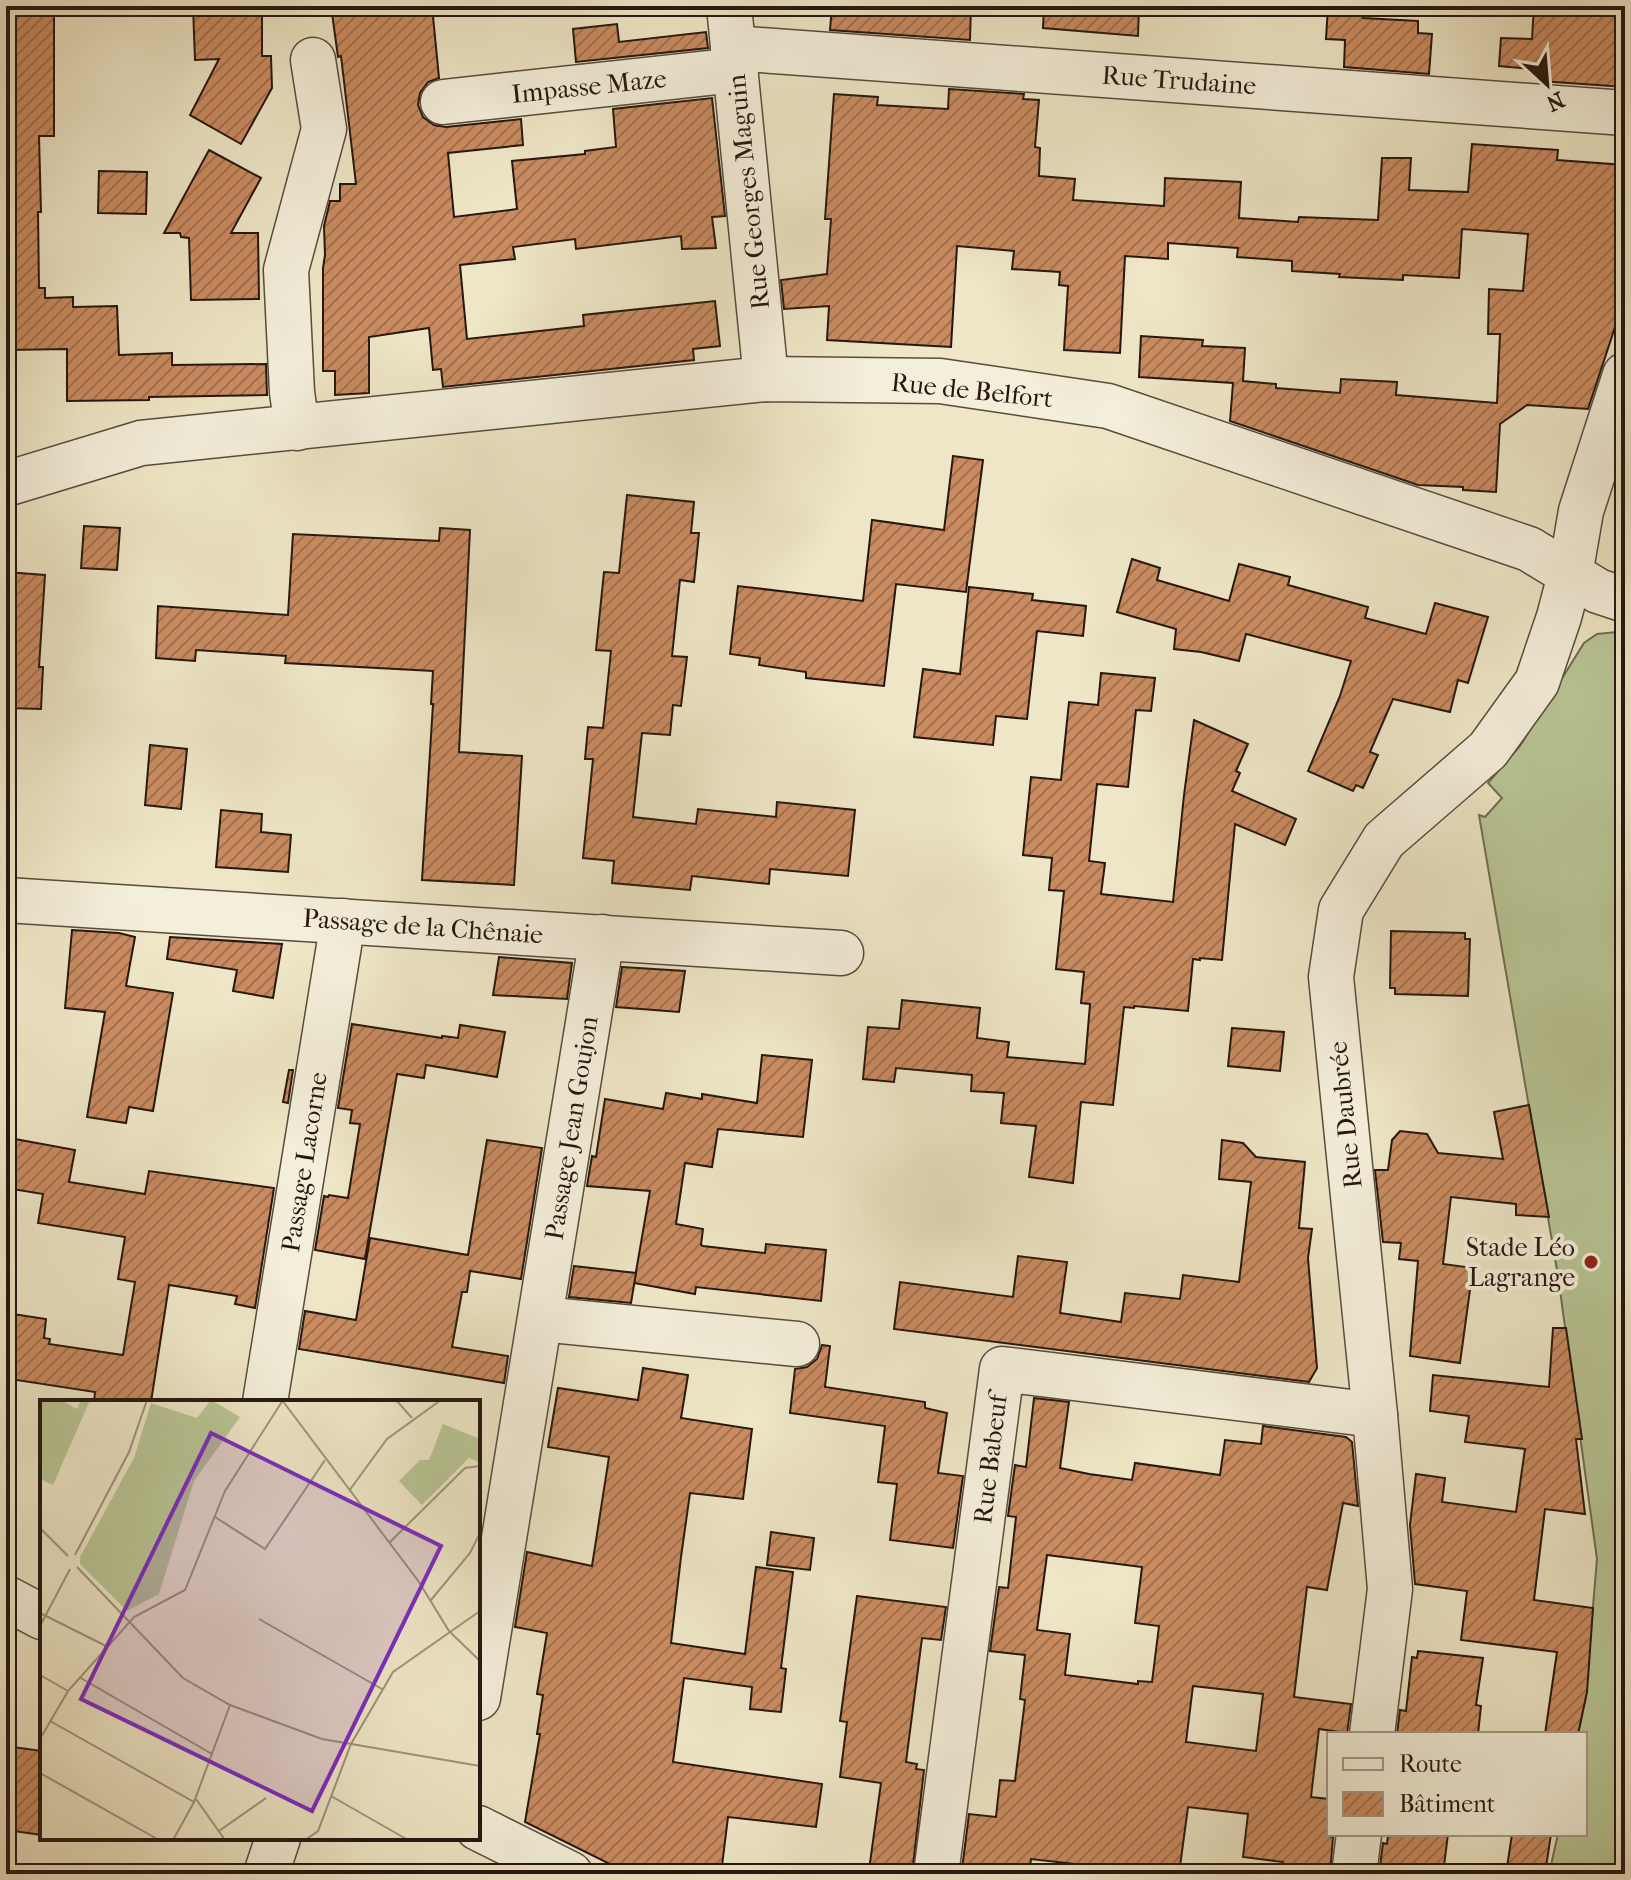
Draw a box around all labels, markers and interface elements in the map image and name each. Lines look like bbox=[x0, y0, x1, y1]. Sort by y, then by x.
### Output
north arrow bbox=[1507, 44, 1587, 124]
street label: Rue Trudaine bbox=[1101, 60, 1257, 101]
street label: Impasse Maze bbox=[510, 63, 668, 110]
street label: Rue Georges Maguin bbox=[721, 73, 776, 311]
text: N bbox=[1542, 86, 1569, 117]
street label: Rue de Belfort bbox=[890, 367, 1055, 414]
street label: Passage de la Chênaie bbox=[302, 903, 544, 950]
street label: Passage Jean Goujon bbox=[538, 1014, 605, 1242]
street label: Rue Daubrée bbox=[1322, 1040, 1369, 1190]
street label: Passage Lacorne bbox=[275, 1070, 334, 1254]
place label: Stade Léo Lagrange bbox=[1466, 1232, 1575, 1293]
marker: Stade Léo Lagrange bbox=[1582, 1253, 1600, 1271]
street label: Rue Babeuf bbox=[967, 1387, 1014, 1526]
inset map bbox=[40, 1400, 480, 1840]
legend bbox=[1327, 1732, 1587, 1836]
text: Route bbox=[1399, 1750, 1462, 1778]
text: Bâtiment bbox=[1399, 1790, 1496, 1818]

